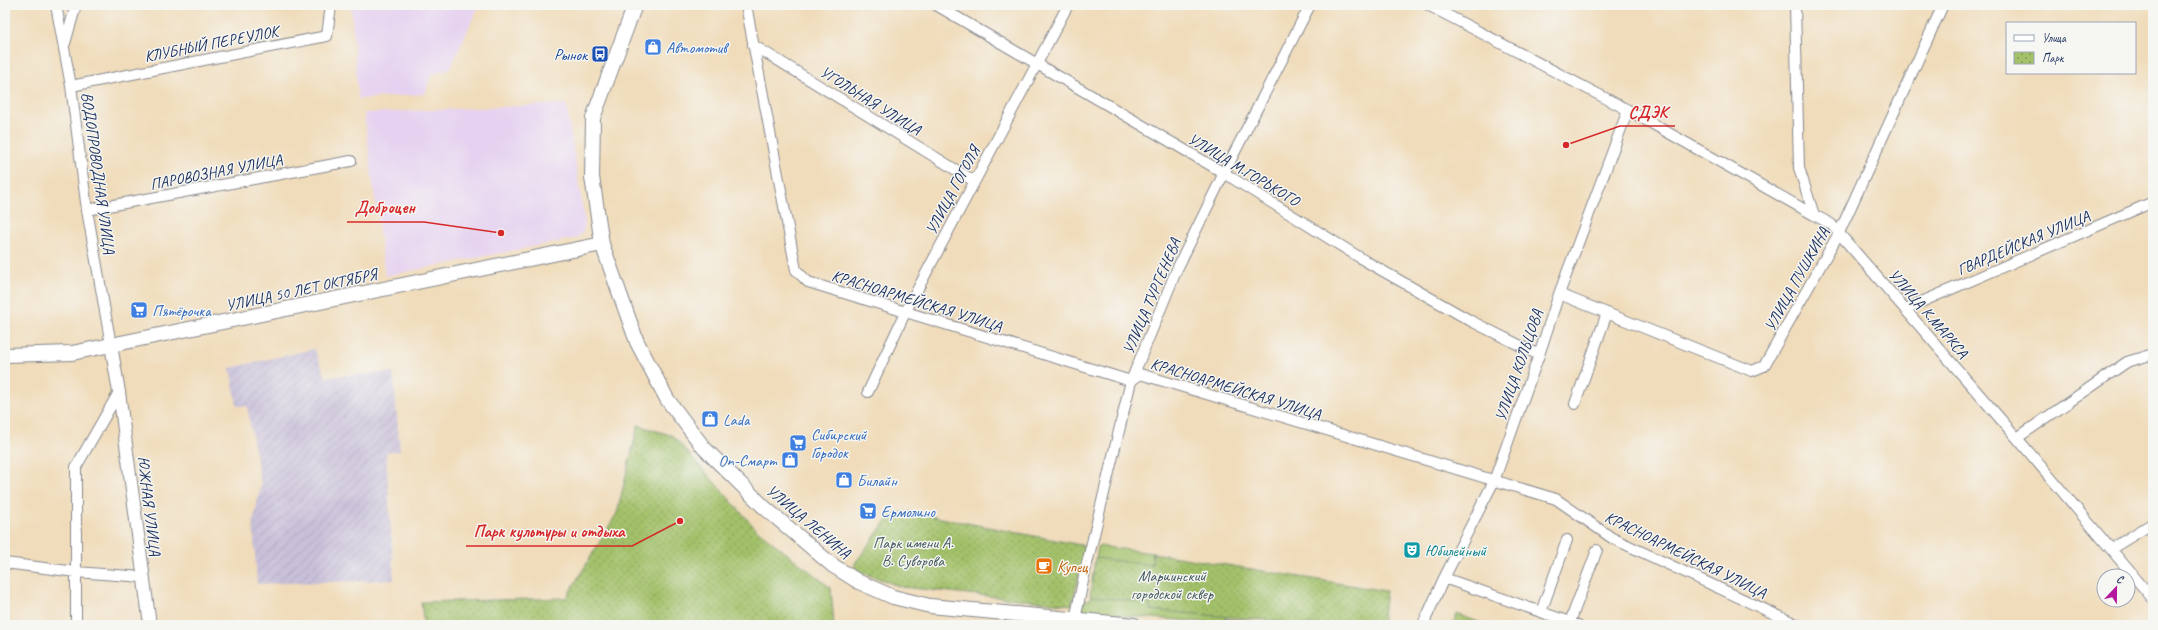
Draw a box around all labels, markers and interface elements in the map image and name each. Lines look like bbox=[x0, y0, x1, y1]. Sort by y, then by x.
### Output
street label: КЛУБНЫЙ ПЕРЕУЛОК bbox=[143, 21, 283, 67]
legend bbox=[2006, 22, 2136, 74]
text: Улица bbox=[2042, 30, 2067, 46]
shop icon: Автомотив bbox=[643, 37, 663, 57]
place label: Автомотив bbox=[666, 38, 730, 58]
bus stop icon: Рынок bbox=[590, 44, 610, 64]
place label: Рынок bbox=[554, 45, 588, 65]
text: Парк bbox=[2042, 50, 2065, 66]
street label: УГОЛЬНАЯ УЛИЦА bbox=[816, 62, 925, 140]
street label: ВОДОПРОВОДНАЯ УЛИЦА bbox=[77, 91, 119, 256]
callout: СДЭК bbox=[1620, 97, 1675, 126]
text: СДЭК bbox=[1629, 102, 1671, 123]
street label: УЛИЦА М.ГОРЬКОГО bbox=[1184, 129, 1304, 212]
street label: УЛИЦА ГОГОЛЯ bbox=[921, 141, 986, 238]
street label: ПАРОВОЗНАЯ УЛИЦА bbox=[148, 149, 285, 195]
callout: Доброцен bbox=[347, 193, 424, 222]
text: Доброцен bbox=[355, 197, 417, 218]
street label: ГВАРДЕЙСКАЯ УЛИЦА bbox=[1954, 206, 2094, 280]
street label: УЛИЦА ПУШКИНА bbox=[1760, 223, 1834, 335]
street label: УЛИЦА ТУРГЕНЕВА bbox=[1119, 235, 1186, 357]
street label: УЛИЦА 50 ЛЕТ ОКТЯБРЯ bbox=[224, 264, 381, 316]
street label: УЛИЦА К.МАРКСА bbox=[1884, 265, 1973, 363]
street label: КРАСНОАРМЕЙСКАЯ УЛИЦА bbox=[829, 266, 1005, 337]
supermarket icon: Пятёрочка bbox=[129, 300, 149, 320]
place label: Пятёрочка bbox=[152, 301, 212, 321]
street label: УЛИЦА КОЛЬЦОВА bbox=[1490, 306, 1548, 424]
street label: КРАСНОАРМЕЙСКАЯ УЛИЦА bbox=[1148, 354, 1324, 425]
shop icon: Lada bbox=[700, 409, 720, 429]
place label: Lada bbox=[723, 410, 751, 430]
place label: Сибирский Городок bbox=[811, 425, 868, 463]
supermarket icon: Сибирский Городок bbox=[788, 433, 808, 453]
shop icon: On-Смарт bbox=[780, 450, 800, 470]
place label: On-Смарт bbox=[719, 451, 778, 471]
street label: ЮЖНАЯ УЛИЦА bbox=[133, 455, 165, 558]
shop icon: Билайн bbox=[834, 470, 854, 490]
place label: Билайн bbox=[857, 471, 898, 491]
street label: УЛИЦА ЛЕНИНА bbox=[762, 481, 856, 564]
supermarket icon: Ермолино bbox=[858, 501, 878, 521]
place label: Ермолино bbox=[881, 502, 936, 522]
street label: КРАСНОАРМЕЙСКАЯ УЛИЦА bbox=[1602, 507, 1770, 603]
callout: Парк культуры и отдыха bbox=[466, 517, 632, 546]
text: Парк культуры и отдыха bbox=[473, 521, 626, 542]
park label: Парк имени А. В. Суворова bbox=[873, 533, 954, 571]
theatre icon: Юбилейный bbox=[1402, 540, 1422, 560]
place label: Юбилейный bbox=[1425, 541, 1487, 561]
cafe icon: Купец bbox=[1034, 556, 1054, 576]
place label: Купец bbox=[1057, 557, 1088, 577]
park label: Мариинский городской сквер bbox=[1131, 566, 1214, 604]
north arrow bbox=[2096, 568, 2136, 608]
text: С bbox=[2115, 571, 2126, 587]

